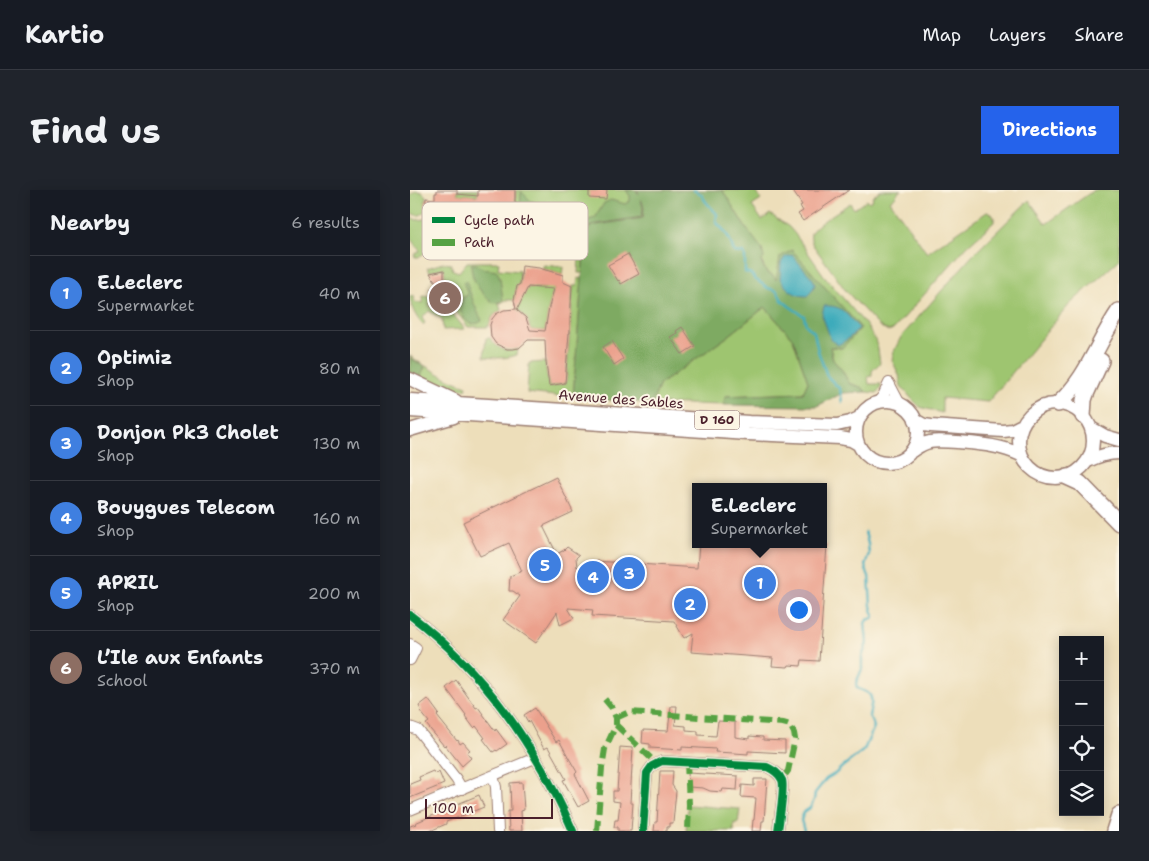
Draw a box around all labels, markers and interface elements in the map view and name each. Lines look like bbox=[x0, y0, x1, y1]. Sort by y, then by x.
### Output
text: Kartio bbox=[25, 19, 104, 51]
text: Map bbox=[923, 23, 961, 47]
text: Layers bbox=[989, 23, 1046, 47]
text: Share bbox=[1074, 23, 1124, 47]
button: Directions bbox=[981, 106, 1119, 154]
text: Find us bbox=[30, 107, 161, 154]
legend bbox=[422, 202, 588, 260]
text: Nearby bbox=[50, 209, 130, 237]
text: Cycle path bbox=[464, 211, 535, 229]
text: 6 results bbox=[291, 212, 360, 233]
text: Path bbox=[464, 233, 495, 251]
text: E.Leclerc bbox=[97, 270, 183, 295]
pin: 6 bbox=[429, 279, 461, 317]
text: 1 bbox=[62, 283, 70, 304]
text: 40 m bbox=[318, 283, 360, 304]
text: Supermarket bbox=[97, 295, 194, 316]
text: Optimiz bbox=[97, 345, 172, 370]
text: 2 bbox=[60, 358, 72, 379]
text: 80 m bbox=[319, 358, 360, 379]
text: Shop bbox=[97, 370, 134, 391]
street label: Avenue des Sables bbox=[558, 386, 684, 412]
road number: D 160 bbox=[694, 410, 740, 430]
text: Donjon Pk3 Cholet bbox=[97, 420, 279, 445]
text: 3 bbox=[60, 433, 72, 454]
text: 130 m bbox=[313, 433, 360, 454]
text: Shop bbox=[97, 445, 134, 466]
popup bbox=[692, 483, 827, 548]
text: E.Leclerc bbox=[711, 493, 797, 518]
text: Bouygues Telecom bbox=[97, 495, 275, 520]
text: 4 bbox=[60, 508, 72, 529]
text: 160 m bbox=[313, 508, 360, 529]
text: Supermarket bbox=[711, 518, 808, 539]
text: Shop bbox=[97, 520, 134, 541]
pin: 5 bbox=[529, 546, 561, 584]
pin: 3 bbox=[613, 554, 645, 592]
pin: 4 bbox=[577, 558, 609, 596]
pin: 1 bbox=[744, 564, 776, 602]
text: APRIL bbox=[97, 570, 158, 595]
text: 5 bbox=[61, 583, 71, 604]
text: 200 m bbox=[308, 583, 360, 604]
pin: 2 bbox=[674, 585, 706, 623]
text: Shop bbox=[97, 595, 134, 616]
your location bbox=[786, 597, 812, 623]
map controls bbox=[1059, 636, 1104, 816]
button: + bbox=[1059, 636, 1104, 681]
text: L’Ile aux Enfants bbox=[97, 645, 263, 670]
text: 6 bbox=[60, 658, 72, 679]
text: 370 m bbox=[309, 658, 360, 679]
text: School bbox=[97, 670, 147, 691]
button: − bbox=[1059, 681, 1104, 726]
button: locate bbox=[1059, 726, 1104, 771]
button: layers bbox=[1059, 771, 1104, 816]
scale bar bbox=[425, 796, 552, 819]
text: 100 m bbox=[432, 799, 474, 817]

